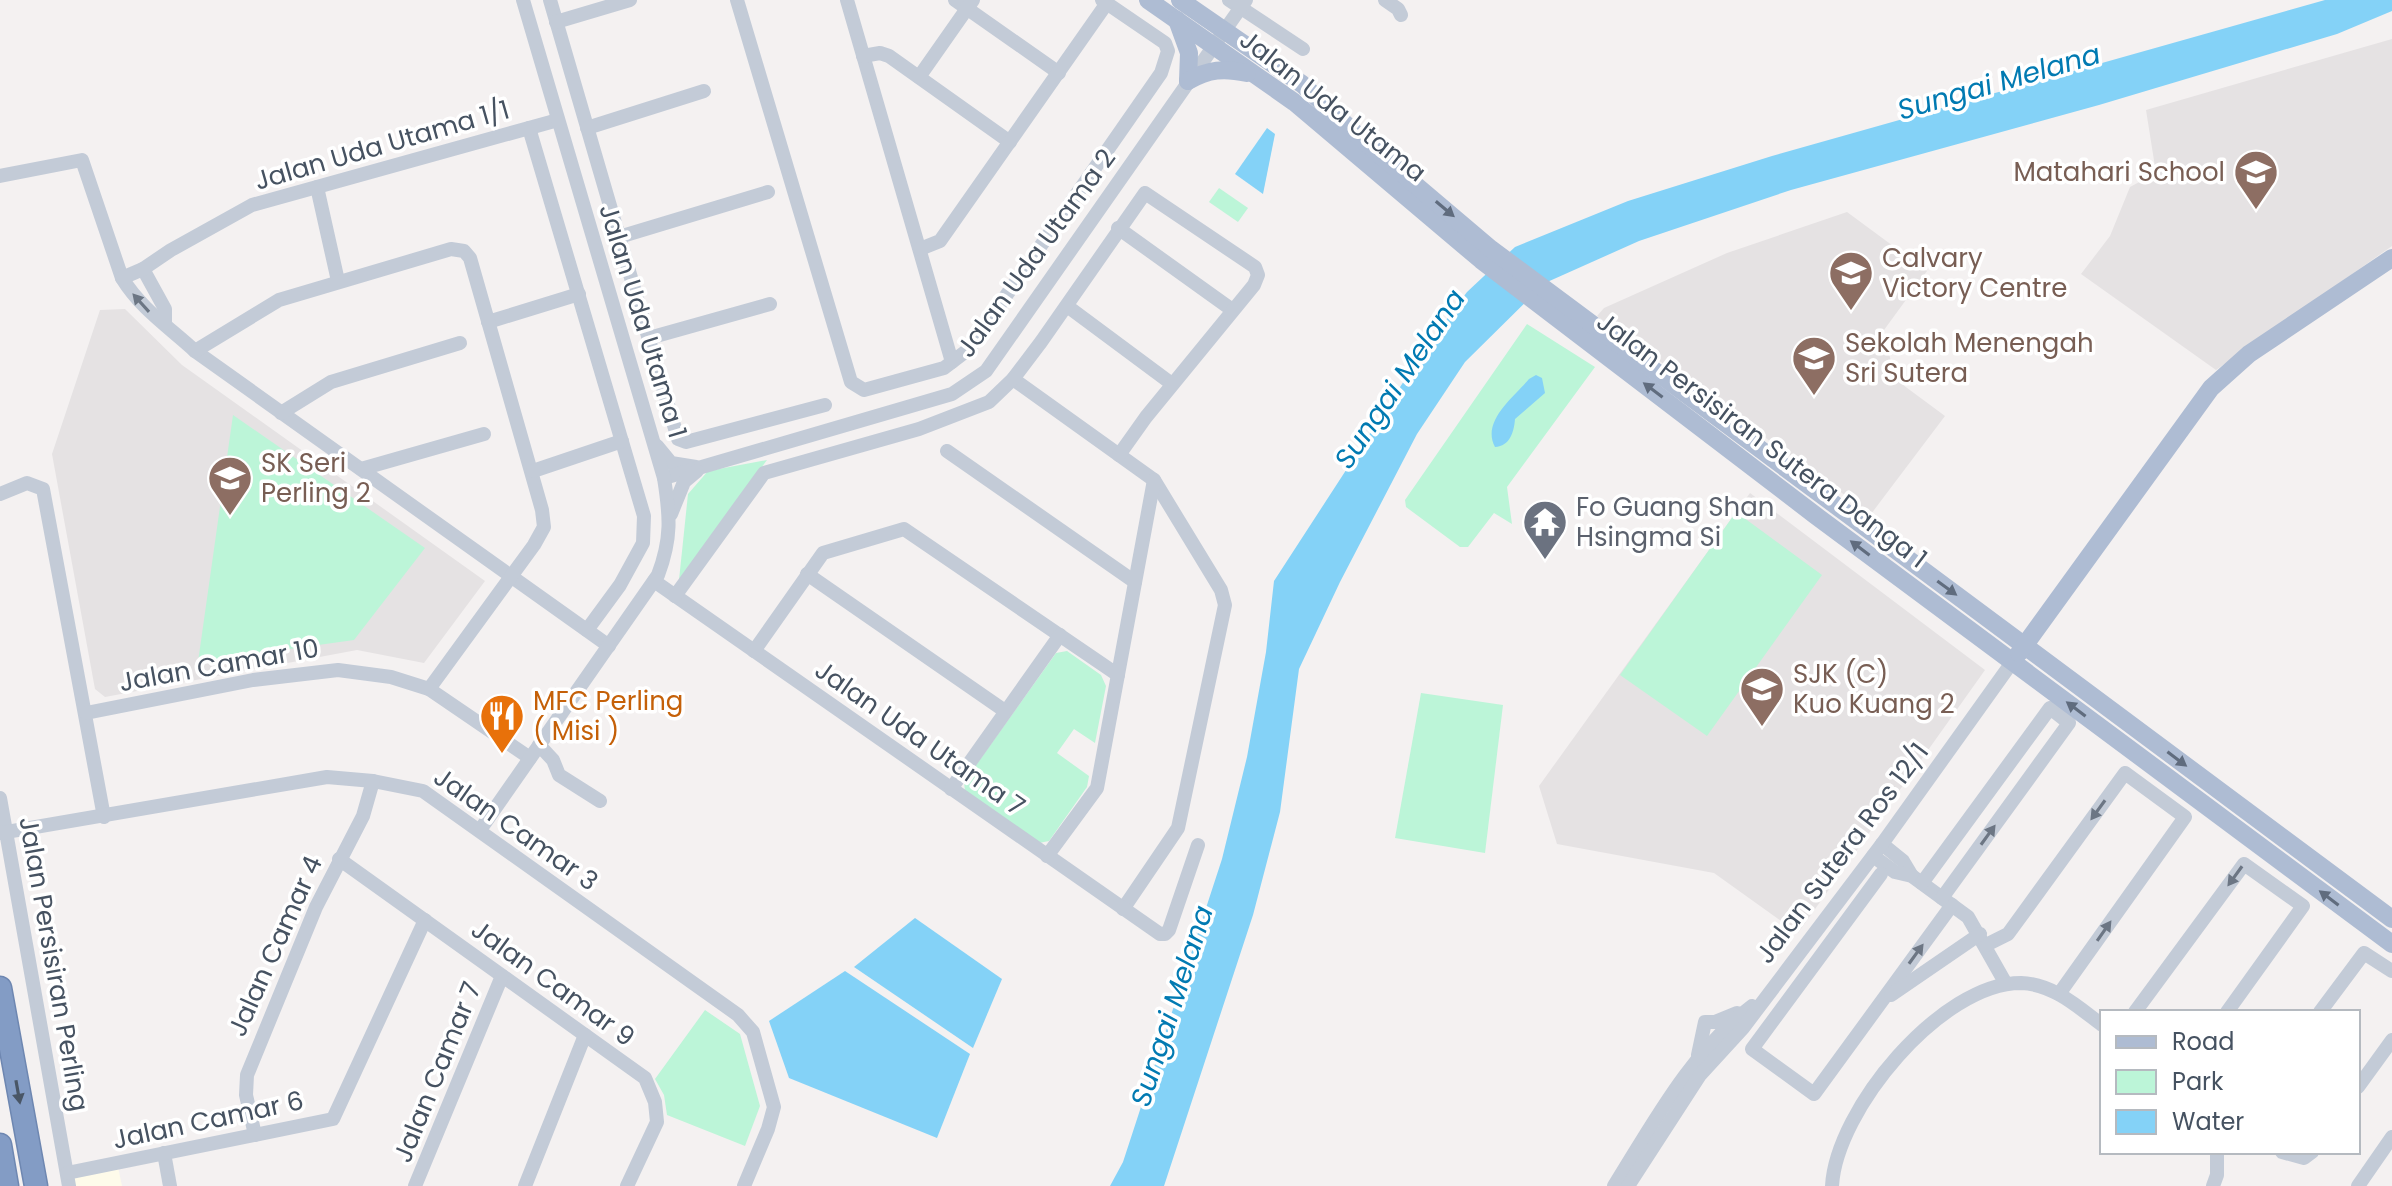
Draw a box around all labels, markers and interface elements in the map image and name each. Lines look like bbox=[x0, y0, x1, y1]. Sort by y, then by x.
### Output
street label: Jalan Uda Utama bbox=[1232, 22, 1434, 190]
water label: Sungai Melana bbox=[1893, 34, 2105, 130]
street label: Jalan Uda Utama 1/1 bbox=[250, 91, 514, 199]
street label: Jalan Uda Utama 2 bbox=[948, 142, 1124, 364]
school or university icon: Matahari School bbox=[2232, 148, 2280, 211]
place label: Matahari School bbox=[2013, 154, 2225, 190]
street label: Jalan Uda Utama 1 bbox=[590, 200, 696, 442]
one-way arrow bbox=[1434, 200, 1454, 217]
place label: Calvary Victory Centre bbox=[1882, 240, 2067, 306]
school or university icon: Calvary Victory Centre bbox=[1827, 249, 1875, 312]
water label: Sungai Melana bbox=[1325, 281, 1475, 477]
one-way arrow bbox=[133, 294, 150, 314]
street label: Jalan Persisiran Sutera Danga 1 bbox=[1589, 304, 1935, 576]
place label: Sekolah Menengah Sri Sutera bbox=[1845, 325, 2094, 391]
school or university icon: Sekolah Menengah Sri Sutera bbox=[1790, 334, 1838, 397]
one-way arrow bbox=[1643, 383, 1663, 399]
place label: SK Seri Perling 2 bbox=[261, 445, 371, 511]
school or university icon: SK Seri Perling 2 bbox=[206, 454, 254, 517]
place label: Fo Guang Shan Hsingma Si bbox=[1576, 489, 1774, 555]
temple icon: Fo Guang Shan Hsingma Si bbox=[1521, 498, 1569, 561]
one-way arrow bbox=[1849, 541, 1870, 556]
one-way arrow bbox=[1936, 580, 1958, 596]
street label: Jalan Camar 10 bbox=[116, 630, 322, 700]
street label: Jalan Uda Utama 7 bbox=[808, 652, 1032, 824]
place label: SJK (C) Kuo Kuang 2 bbox=[1793, 656, 1955, 722]
school or university icon: SJK (C) Kuo Kuang 2 bbox=[1738, 665, 1786, 728]
place label: MFC Perling ( Misi ) bbox=[533, 683, 683, 749]
restaurant icon: MFC Perling ( Misi ) bbox=[478, 692, 526, 755]
one-way arrow bbox=[2066, 701, 2086, 717]
street label: Jalan Sutera Ros 12/1 bbox=[1747, 735, 1937, 971]
one-way arrow bbox=[2167, 751, 2188, 766]
street label: Jalan Camar 3 bbox=[427, 759, 605, 899]
one-way arrow bbox=[2090, 799, 2106, 821]
street label: Jalan Persisiran Perling bbox=[10, 814, 98, 1114]
one-way arrow bbox=[1979, 824, 1995, 845]
street label: Jalan Camar 4 bbox=[219, 850, 331, 1042]
one-way arrow bbox=[2227, 865, 2243, 887]
one-way arrow bbox=[2319, 890, 2340, 906]
water label: Sungai Melana bbox=[1121, 900, 1223, 1112]
street label: Jalan Camar 9 bbox=[464, 911, 642, 1055]
one-way arrow bbox=[2096, 920, 2111, 941]
one-way arrow bbox=[1908, 944, 1924, 964]
street label: Jalan Camar 7 bbox=[384, 976, 490, 1168]
legend bbox=[2100, 1010, 2360, 1154]
text: Road bbox=[2172, 1025, 2234, 1058]
text: Park bbox=[2172, 1065, 2224, 1098]
one-way arrow bbox=[13, 1080, 25, 1105]
street label: Jalan Camar 6 bbox=[109, 1082, 307, 1158]
text: Water bbox=[2172, 1105, 2244, 1138]

